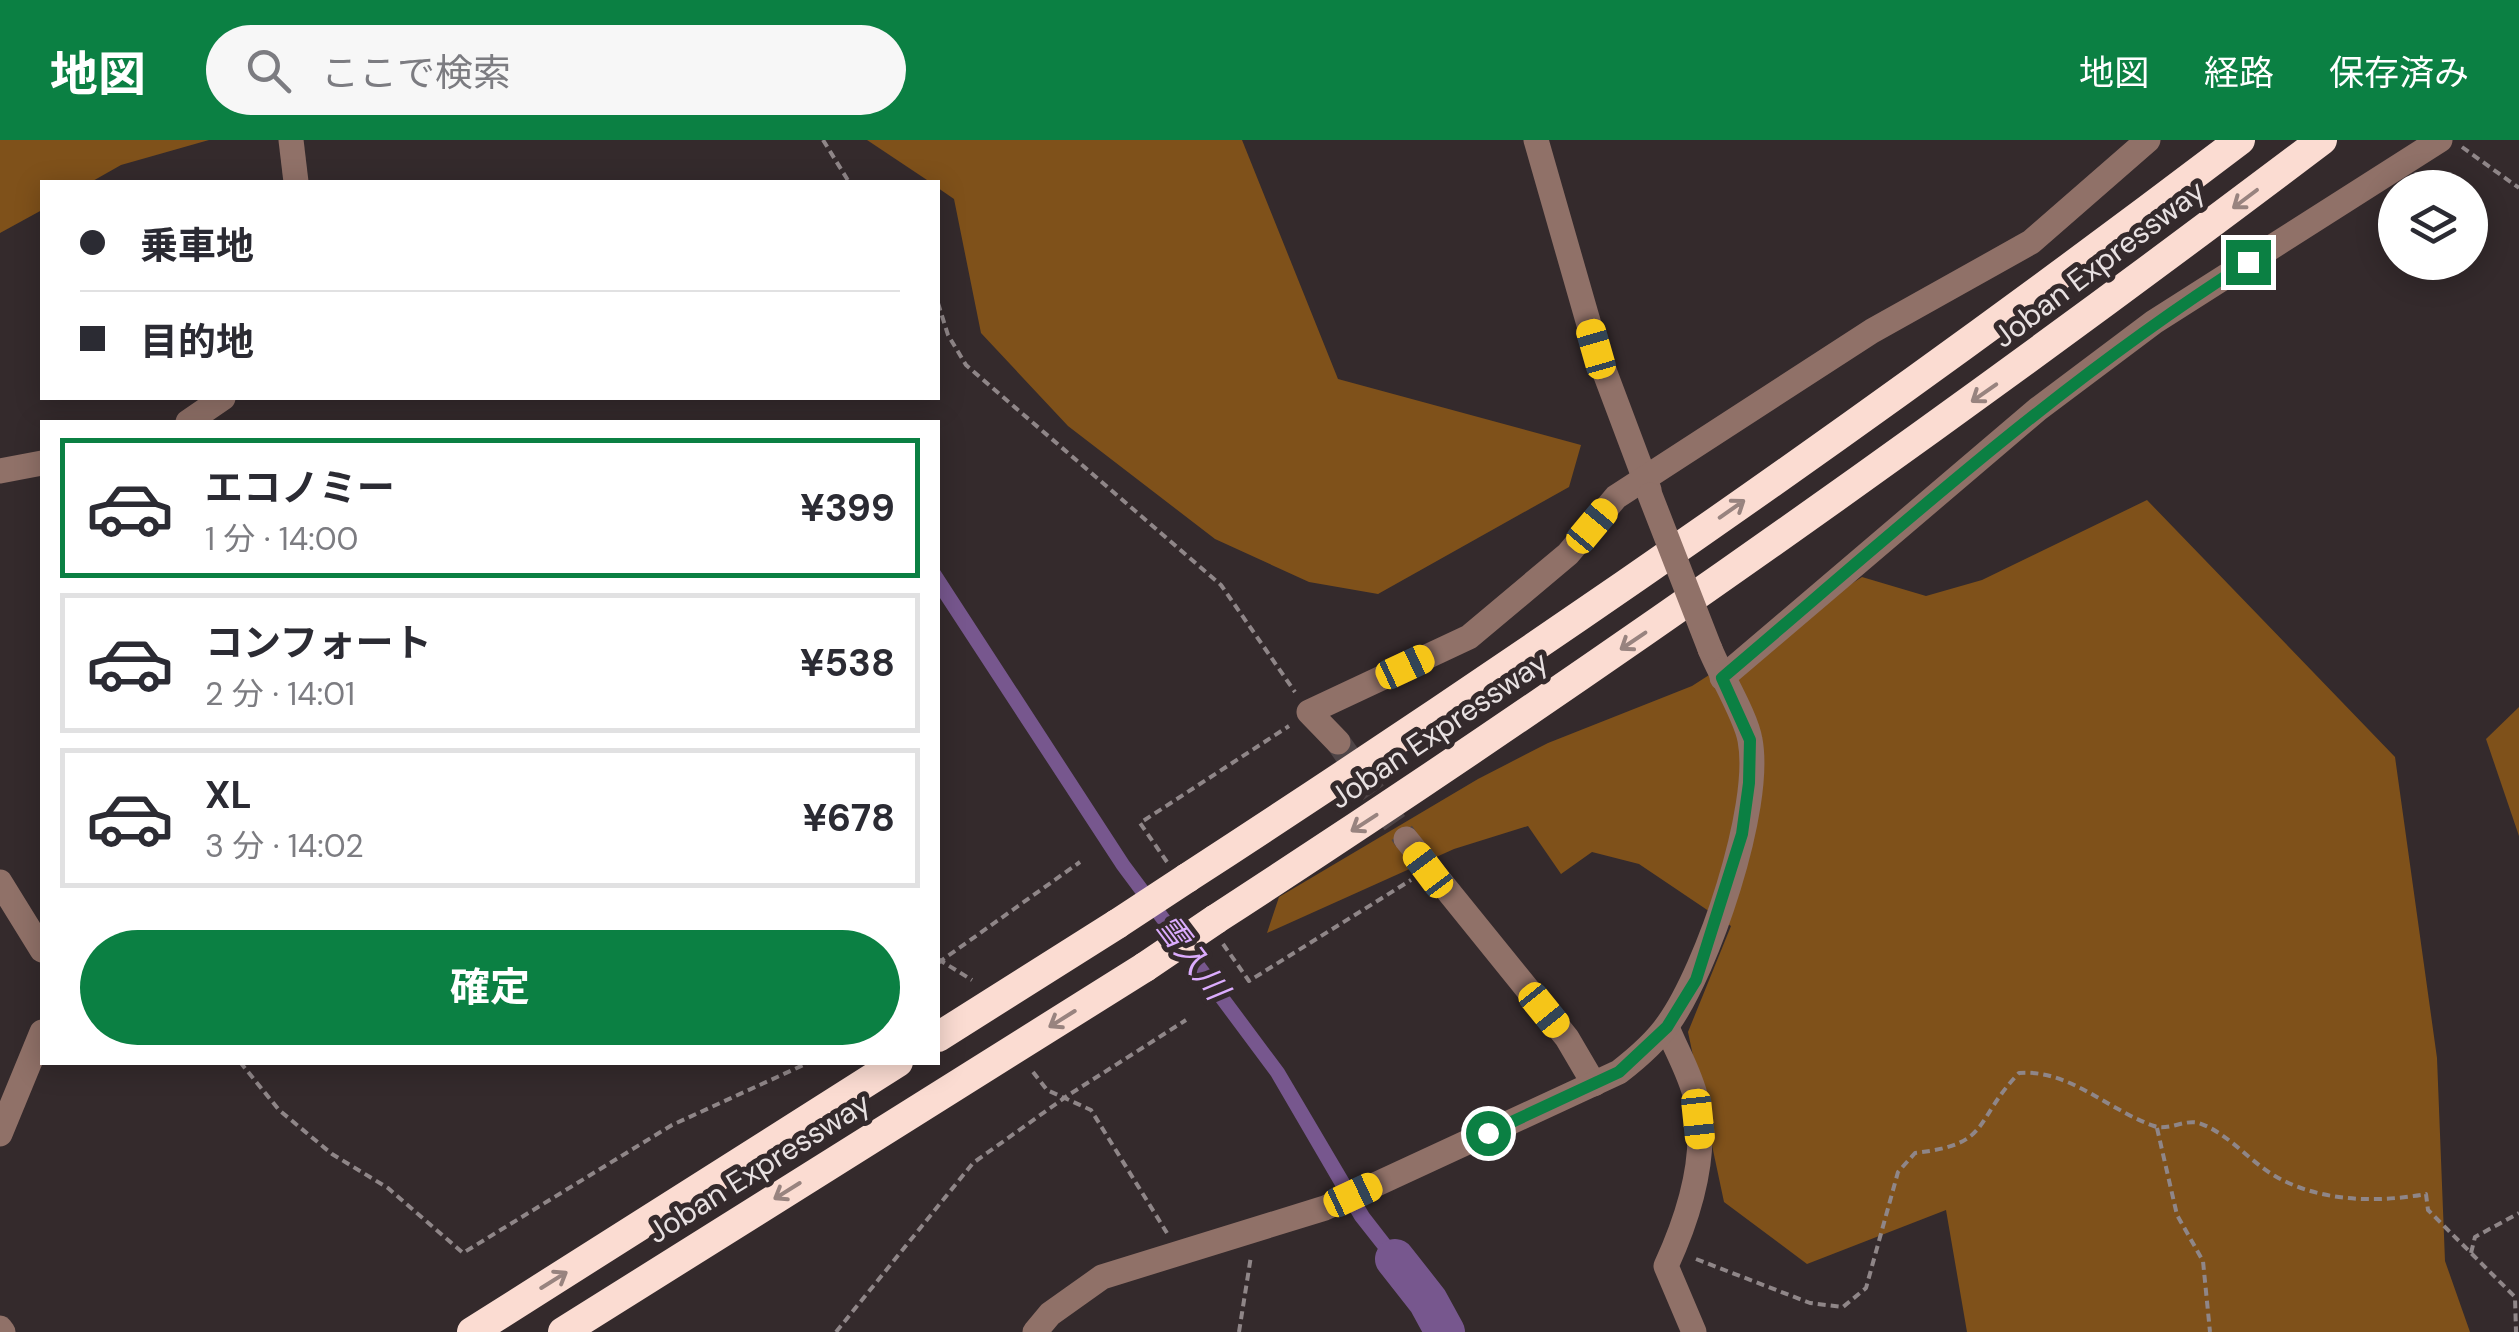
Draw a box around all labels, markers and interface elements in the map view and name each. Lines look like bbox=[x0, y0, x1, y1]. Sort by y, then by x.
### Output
search box bbox=[206, 25, 906, 115]
text: 地図 bbox=[50, 43, 146, 106]
icon: search bbox=[241, 43, 296, 98]
text: ここで検索 bbox=[321, 48, 511, 98]
text: 地図 bbox=[2079, 50, 2149, 96]
text: 経路 bbox=[2204, 50, 2274, 96]
text: 保存済み bbox=[2329, 50, 2469, 96]
map controls bbox=[2378, 170, 2488, 280]
button: layers bbox=[2378, 170, 2488, 280]
street label: Joban Expressway bbox=[1985, 171, 2213, 356]
one-way arrow bbox=[2232, 188, 2259, 209]
text: 乗車地 bbox=[140, 221, 254, 271]
route end bbox=[2226, 240, 2271, 285]
car bbox=[1573, 316, 1619, 382]
text: 目的地 bbox=[140, 317, 254, 367]
one-way arrow bbox=[1971, 382, 1998, 403]
icon: car bbox=[85, 463, 175, 553]
text: エコノミー bbox=[205, 463, 395, 513]
text: ¥399 bbox=[800, 483, 895, 533]
car bbox=[1561, 493, 1623, 559]
one-way arrow bbox=[1717, 499, 1745, 520]
text: 1 分 · 14:00 bbox=[205, 518, 359, 560]
icon: car bbox=[85, 618, 175, 708]
text: コンフォート bbox=[205, 618, 432, 668]
one-way arrow bbox=[1619, 630, 1647, 651]
text: ¥538 bbox=[800, 638, 895, 688]
car bbox=[1371, 641, 1439, 693]
street label: Joban Expressway bbox=[1322, 642, 1556, 817]
text: 2 分 · 14:01 bbox=[205, 673, 355, 715]
text: XL bbox=[205, 770, 252, 820]
icon: car bbox=[85, 773, 175, 863]
text: ¥678 bbox=[802, 793, 895, 843]
one-way arrow bbox=[1350, 813, 1378, 834]
text: 3 分 · 14:02 bbox=[205, 825, 364, 867]
car bbox=[1398, 837, 1458, 903]
water label: 雪入川 bbox=[1146, 906, 1239, 1010]
button: 確定 bbox=[80, 930, 900, 1045]
car bbox=[1513, 977, 1575, 1043]
one-way arrow bbox=[1049, 1008, 1077, 1029]
street label: Joban Expressway bbox=[640, 1083, 878, 1252]
car bbox=[1680, 1088, 1716, 1150]
route start bbox=[1466, 1111, 1511, 1156]
car bbox=[1319, 1169, 1387, 1221]
one-way arrow bbox=[773, 1181, 802, 1202]
one-way arrow bbox=[539, 1270, 568, 1290]

